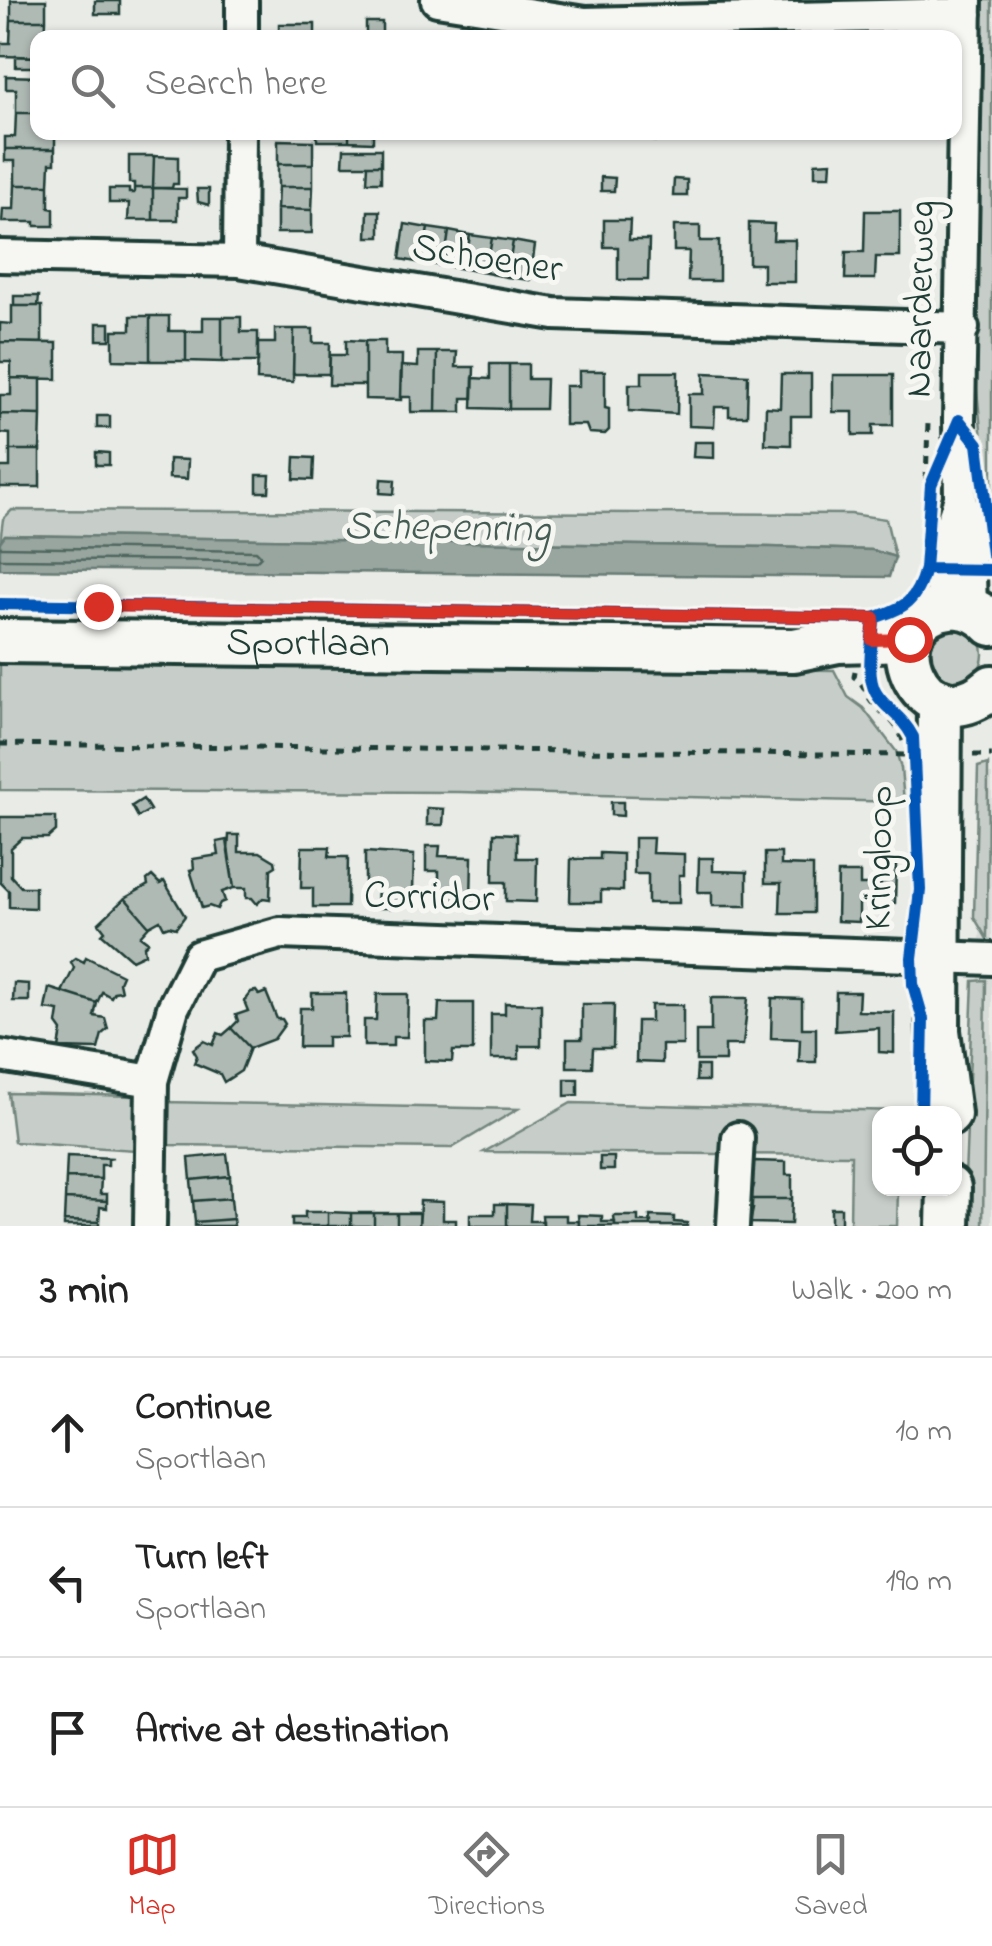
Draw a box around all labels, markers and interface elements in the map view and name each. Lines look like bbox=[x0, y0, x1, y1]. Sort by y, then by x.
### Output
search box bbox=[30, 30, 962, 140]
text: Search here bbox=[145, 57, 327, 113]
icon: search bbox=[65, 58, 120, 113]
street label: Naarderweg bbox=[891, 200, 953, 398]
street label: Schoener bbox=[408, 219, 567, 301]
water label: Schepenring bbox=[343, 497, 552, 562]
route end bbox=[76, 584, 122, 630]
street label: Sportlaan bbox=[226, 614, 390, 675]
route start bbox=[887, 617, 933, 663]
street label: Kringloop bbox=[850, 785, 912, 931]
street label: Corridor bbox=[363, 867, 496, 931]
map controls bbox=[872, 1106, 962, 1196]
button: locate bbox=[872, 1106, 962, 1196]
text: 3 min bbox=[40, 1261, 129, 1322]
text: Walk · 200 m bbox=[791, 1268, 952, 1315]
text: Continue bbox=[135, 1381, 271, 1437]
icon: ahead bbox=[40, 1405, 95, 1460]
text: 10 m bbox=[895, 1409, 952, 1456]
text: Sportlaan bbox=[135, 1437, 266, 1484]
text: Turn left bbox=[135, 1531, 268, 1587]
icon: left bbox=[40, 1555, 95, 1610]
text: 190 m bbox=[886, 1559, 952, 1606]
text: Sportlaan bbox=[135, 1587, 266, 1634]
text: Arrive at destination bbox=[135, 1704, 449, 1760]
icon: arrive bbox=[40, 1705, 95, 1760]
tab: Map bbox=[125, 1827, 180, 1928]
tab: Directions bbox=[429, 1827, 545, 1928]
tab: Saved bbox=[794, 1827, 867, 1928]

